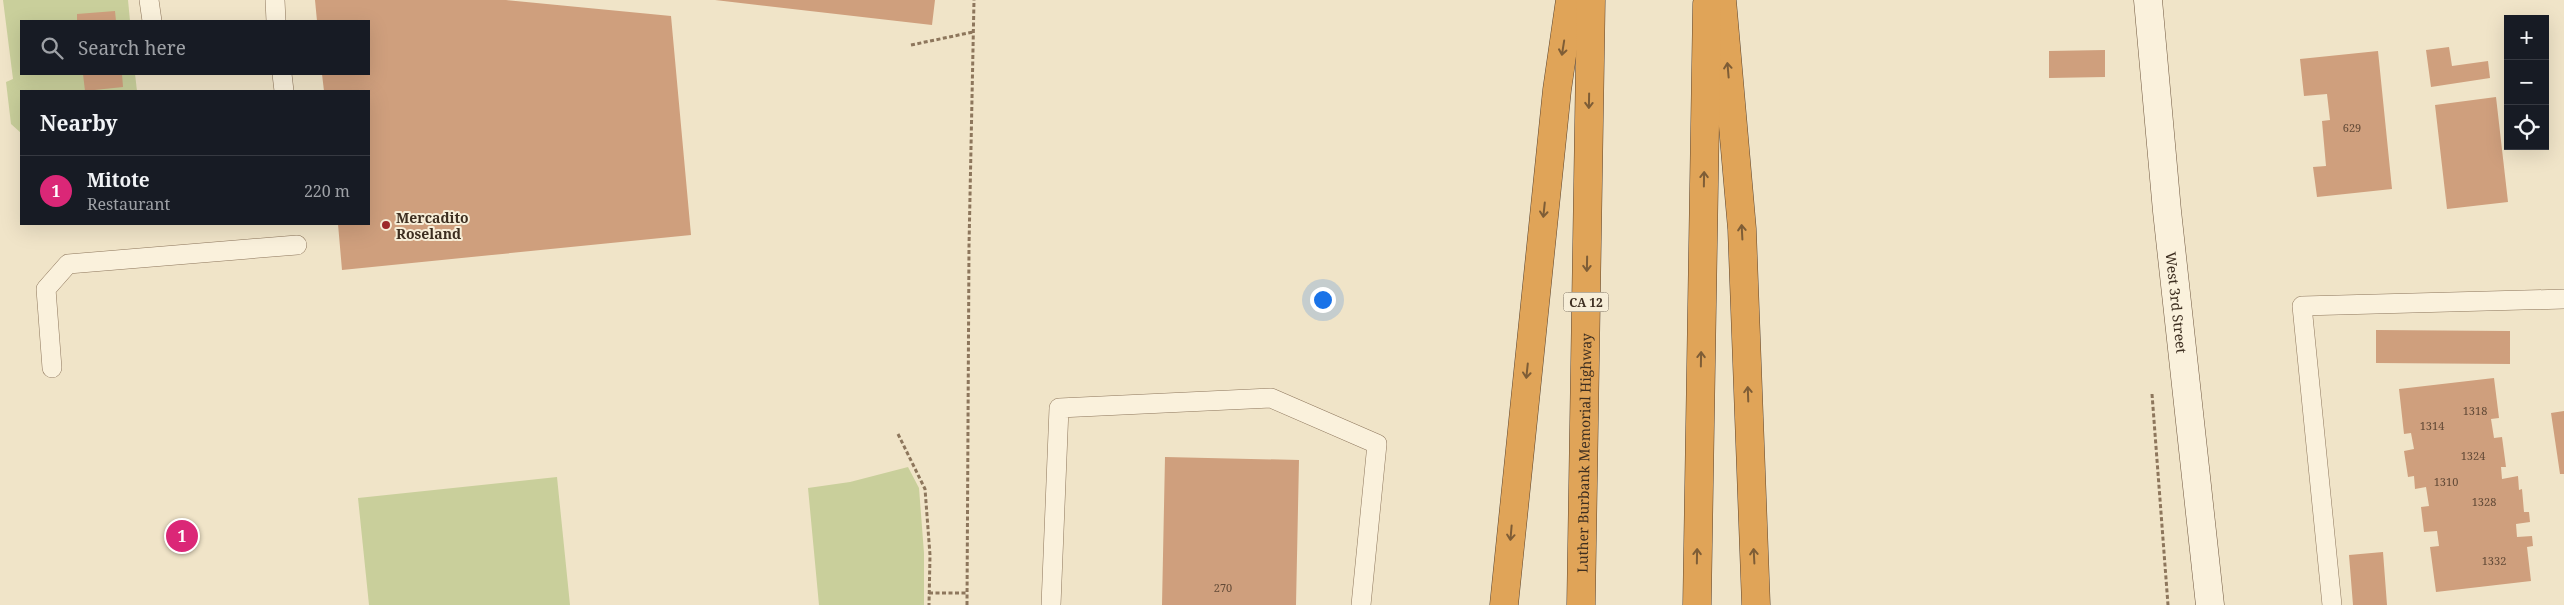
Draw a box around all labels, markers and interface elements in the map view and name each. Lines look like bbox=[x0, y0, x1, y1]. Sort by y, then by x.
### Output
map controls bbox=[2504, 15, 2549, 150]
button: + bbox=[2504, 15, 2549, 60]
search box bbox=[20, 20, 370, 75]
icon: search bbox=[38, 34, 66, 62]
text: Search here bbox=[78, 35, 186, 61]
one-way arrow bbox=[1558, 40, 1568, 56]
button: − bbox=[2504, 60, 2549, 105]
one-way arrow bbox=[1723, 62, 1733, 78]
one-way arrow bbox=[1585, 93, 1594, 109]
button: locate bbox=[2504, 105, 2549, 150]
text: Nearby bbox=[40, 109, 118, 137]
house number: 629 bbox=[2343, 120, 2361, 135]
text: Mitote bbox=[87, 167, 150, 193]
one-way arrow bbox=[1699, 171, 1709, 188]
text: 1 bbox=[51, 180, 61, 202]
text: 220 m bbox=[304, 180, 350, 202]
text: Restaurant bbox=[87, 193, 170, 215]
one-way arrow bbox=[1539, 201, 1549, 217]
place label: Mercadito Roseland bbox=[396, 208, 469, 243]
marker: Mercadito Roseland bbox=[380, 219, 392, 231]
one-way arrow bbox=[1737, 224, 1746, 240]
street label: West 3rd Street bbox=[2162, 251, 2192, 354]
one-way arrow bbox=[1582, 255, 1592, 271]
your location bbox=[1310, 287, 1336, 313]
road number: CA 12 bbox=[1564, 292, 1608, 312]
street label: Luther Burbank Memorial Highway bbox=[1572, 333, 1595, 573]
one-way arrow bbox=[1696, 351, 1706, 368]
one-way arrow bbox=[1522, 363, 1532, 379]
one-way arrow bbox=[1743, 386, 1752, 402]
house number: 1318 bbox=[2463, 403, 2487, 418]
house number: 1314 bbox=[2420, 418, 2444, 433]
house number: 1324 bbox=[2461, 448, 2485, 463]
house number: 1310 bbox=[2434, 474, 2458, 489]
house number: 1328 bbox=[2472, 494, 2496, 509]
pin: 1 bbox=[166, 517, 198, 555]
one-way arrow bbox=[1506, 525, 1516, 541]
one-way arrow bbox=[1693, 549, 1702, 565]
one-way arrow bbox=[1749, 549, 1758, 565]
house number: 1332 bbox=[2482, 553, 2506, 568]
house number: 270 bbox=[1214, 580, 1232, 595]

